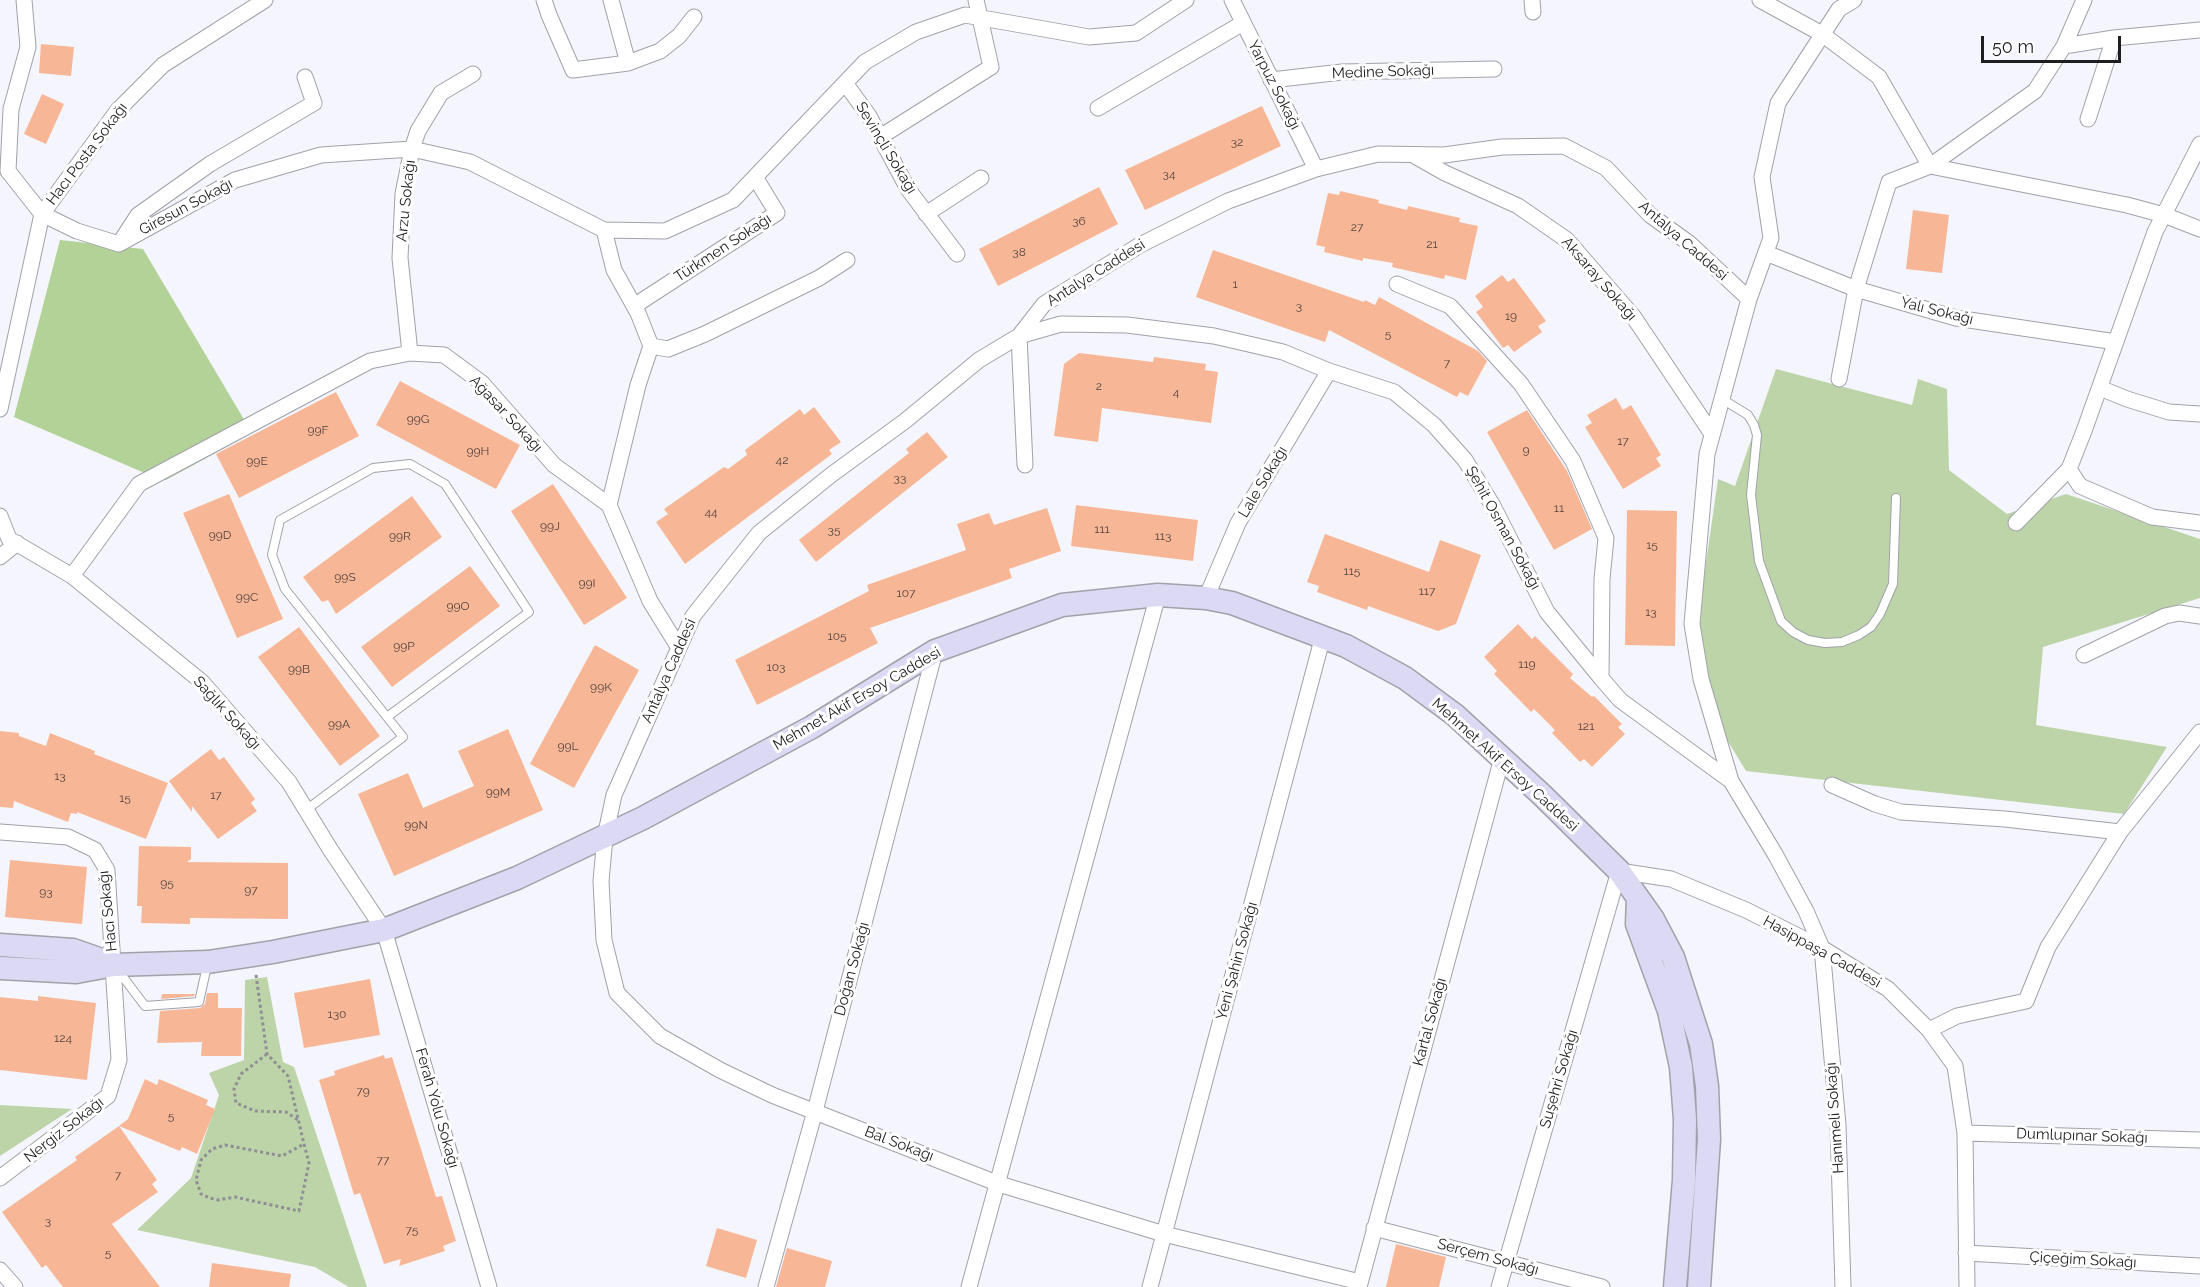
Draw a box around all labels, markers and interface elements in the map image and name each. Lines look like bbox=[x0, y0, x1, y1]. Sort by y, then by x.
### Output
scale bar bbox=[1984, 24, 2124, 62]
text: 50 m bbox=[1992, 36, 2034, 57]
street label: Yarpuz Sokağı bbox=[1244, 37, 1304, 133]
street label: Medine Sokağı bbox=[1331, 61, 1435, 83]
street label: Hacı Posta Sokağı bbox=[43, 99, 131, 209]
street label: Sevinçli Sokağı bbox=[852, 99, 920, 197]
house number: 32 bbox=[1231, 135, 1243, 149]
street label: Arzu Sokağı bbox=[393, 159, 419, 243]
house number: 34 bbox=[1163, 167, 1175, 181]
street label: Giresun Sokağı bbox=[136, 175, 236, 239]
street label: Antalya Caddesi bbox=[1635, 197, 1731, 285]
street label: Türkmen Sokağı bbox=[671, 210, 775, 286]
house number: 36 bbox=[1072, 214, 1086, 228]
house number: 27 bbox=[1351, 220, 1363, 234]
street label: Aksaray Sokağı bbox=[1558, 233, 1640, 325]
street label: Antalya Caddesi bbox=[1044, 236, 1148, 310]
house number: 21 bbox=[1426, 237, 1438, 251]
house number: 38 bbox=[1012, 245, 1026, 259]
house number: 1 bbox=[1232, 277, 1238, 291]
street label: Yalı Sokağı bbox=[1899, 293, 1975, 329]
house number: 3 bbox=[1296, 299, 1302, 313]
house number: 19 bbox=[1505, 309, 1517, 323]
house number: 5 bbox=[1385, 327, 1391, 341]
house number: 7 bbox=[1444, 356, 1450, 370]
street label: Ağasar Sokağı bbox=[466, 372, 546, 456]
house number: 2 bbox=[1096, 379, 1102, 393]
house number: 4 bbox=[1173, 385, 1179, 399]
house number: 99G bbox=[407, 412, 429, 426]
house number: 99F bbox=[307, 423, 329, 437]
house number: 17 bbox=[1617, 434, 1629, 448]
street label: Lale Sokağı bbox=[1235, 443, 1291, 521]
house number: 9 bbox=[1522, 443, 1530, 457]
house number: 99H bbox=[467, 444, 489, 458]
house number: 42 bbox=[776, 453, 788, 467]
house number: 99E bbox=[246, 454, 268, 468]
street label: Şehit Osman Sokağı bbox=[1462, 463, 1544, 593]
house number: 33 bbox=[894, 471, 906, 485]
house number: 11 bbox=[1554, 501, 1564, 515]
house number: 44 bbox=[704, 505, 718, 519]
house number: 99J bbox=[540, 519, 560, 533]
house number: 111 bbox=[1094, 522, 1110, 536]
house number: 35 bbox=[828, 523, 840, 537]
house number: 99D bbox=[209, 528, 231, 542]
house number: 99R bbox=[389, 529, 411, 543]
house number: 113 bbox=[1155, 529, 1171, 543]
house number: 15 bbox=[1646, 538, 1658, 552]
house number: 115 bbox=[1344, 564, 1360, 578]
house number: 99S bbox=[334, 570, 356, 584]
house number: 99I bbox=[578, 576, 596, 590]
house number: 117 bbox=[1419, 584, 1435, 598]
house number: 107 bbox=[897, 586, 915, 600]
house number: 99C bbox=[236, 590, 258, 604]
house number: 99O bbox=[446, 599, 470, 613]
house number: 13 bbox=[1645, 605, 1657, 619]
street label: Antalya Caddesi bbox=[638, 616, 700, 726]
house number: 105 bbox=[827, 629, 847, 643]
house number: 99P bbox=[393, 639, 415, 653]
street label: Mehmet Akif Ersoy Caddesi bbox=[770, 644, 944, 754]
house number: 119 bbox=[1518, 657, 1536, 671]
house number: 103 bbox=[767, 660, 785, 674]
house number: 99B bbox=[288, 662, 310, 676]
street label: Sağlık Sokağı bbox=[189, 673, 265, 753]
house number: 99K bbox=[590, 680, 612, 694]
street label: Mehmet Akif Ersoy Caddesi bbox=[1428, 695, 1582, 835]
house number: 99A bbox=[328, 717, 350, 731]
house number: 121 bbox=[1578, 719, 1594, 733]
house number: 99L bbox=[557, 739, 579, 753]
house number: 13 bbox=[54, 769, 66, 783]
house number: 99M bbox=[486, 785, 510, 799]
house number: 17 bbox=[210, 788, 222, 802]
house number: 15 bbox=[119, 791, 131, 805]
house number: 99N bbox=[404, 818, 428, 832]
street label: Hacı Sokağı bbox=[95, 870, 121, 952]
house number: 95 bbox=[160, 876, 174, 890]
house number: 97 bbox=[244, 883, 258, 897]
house number: 93 bbox=[39, 885, 53, 899]
street label: Yeni Şahin Sokağı bbox=[1213, 900, 1261, 1022]
street label: Hasippaşa Caddesi bbox=[1760, 912, 1884, 992]
street label: Doğan Sokağı bbox=[831, 920, 873, 1018]
street label: Kartal Sokağı bbox=[1410, 976, 1450, 1068]
house number: 130 bbox=[328, 1007, 346, 1021]
street label: Suşehri Sokağı bbox=[1536, 1028, 1582, 1130]
house number: 124 bbox=[54, 1031, 72, 1045]
street label: Ferah Yolu Sokağı bbox=[411, 1046, 463, 1170]
street label: Hanımeli Sokağı bbox=[1822, 1062, 1848, 1174]
house number: 79 bbox=[356, 1084, 370, 1098]
street label: Nergiz Sokağı bbox=[21, 1093, 107, 1167]
house number: 5 bbox=[168, 1109, 174, 1123]
street label: Bal Sokağı bbox=[862, 1123, 936, 1165]
street label: Dumlupınar Sokağı bbox=[2016, 1125, 2148, 1147]
house number: 77 bbox=[377, 1153, 389, 1167]
house number: 7 bbox=[115, 1168, 121, 1182]
house number: 3 bbox=[45, 1214, 51, 1228]
house number: 75 bbox=[406, 1223, 418, 1237]
street label: Serçem Sokağı bbox=[1435, 1235, 1541, 1279]
house number: 5 bbox=[105, 1246, 111, 1260]
street label: Çiçeğim Sokağı bbox=[2029, 1248, 2137, 1272]

